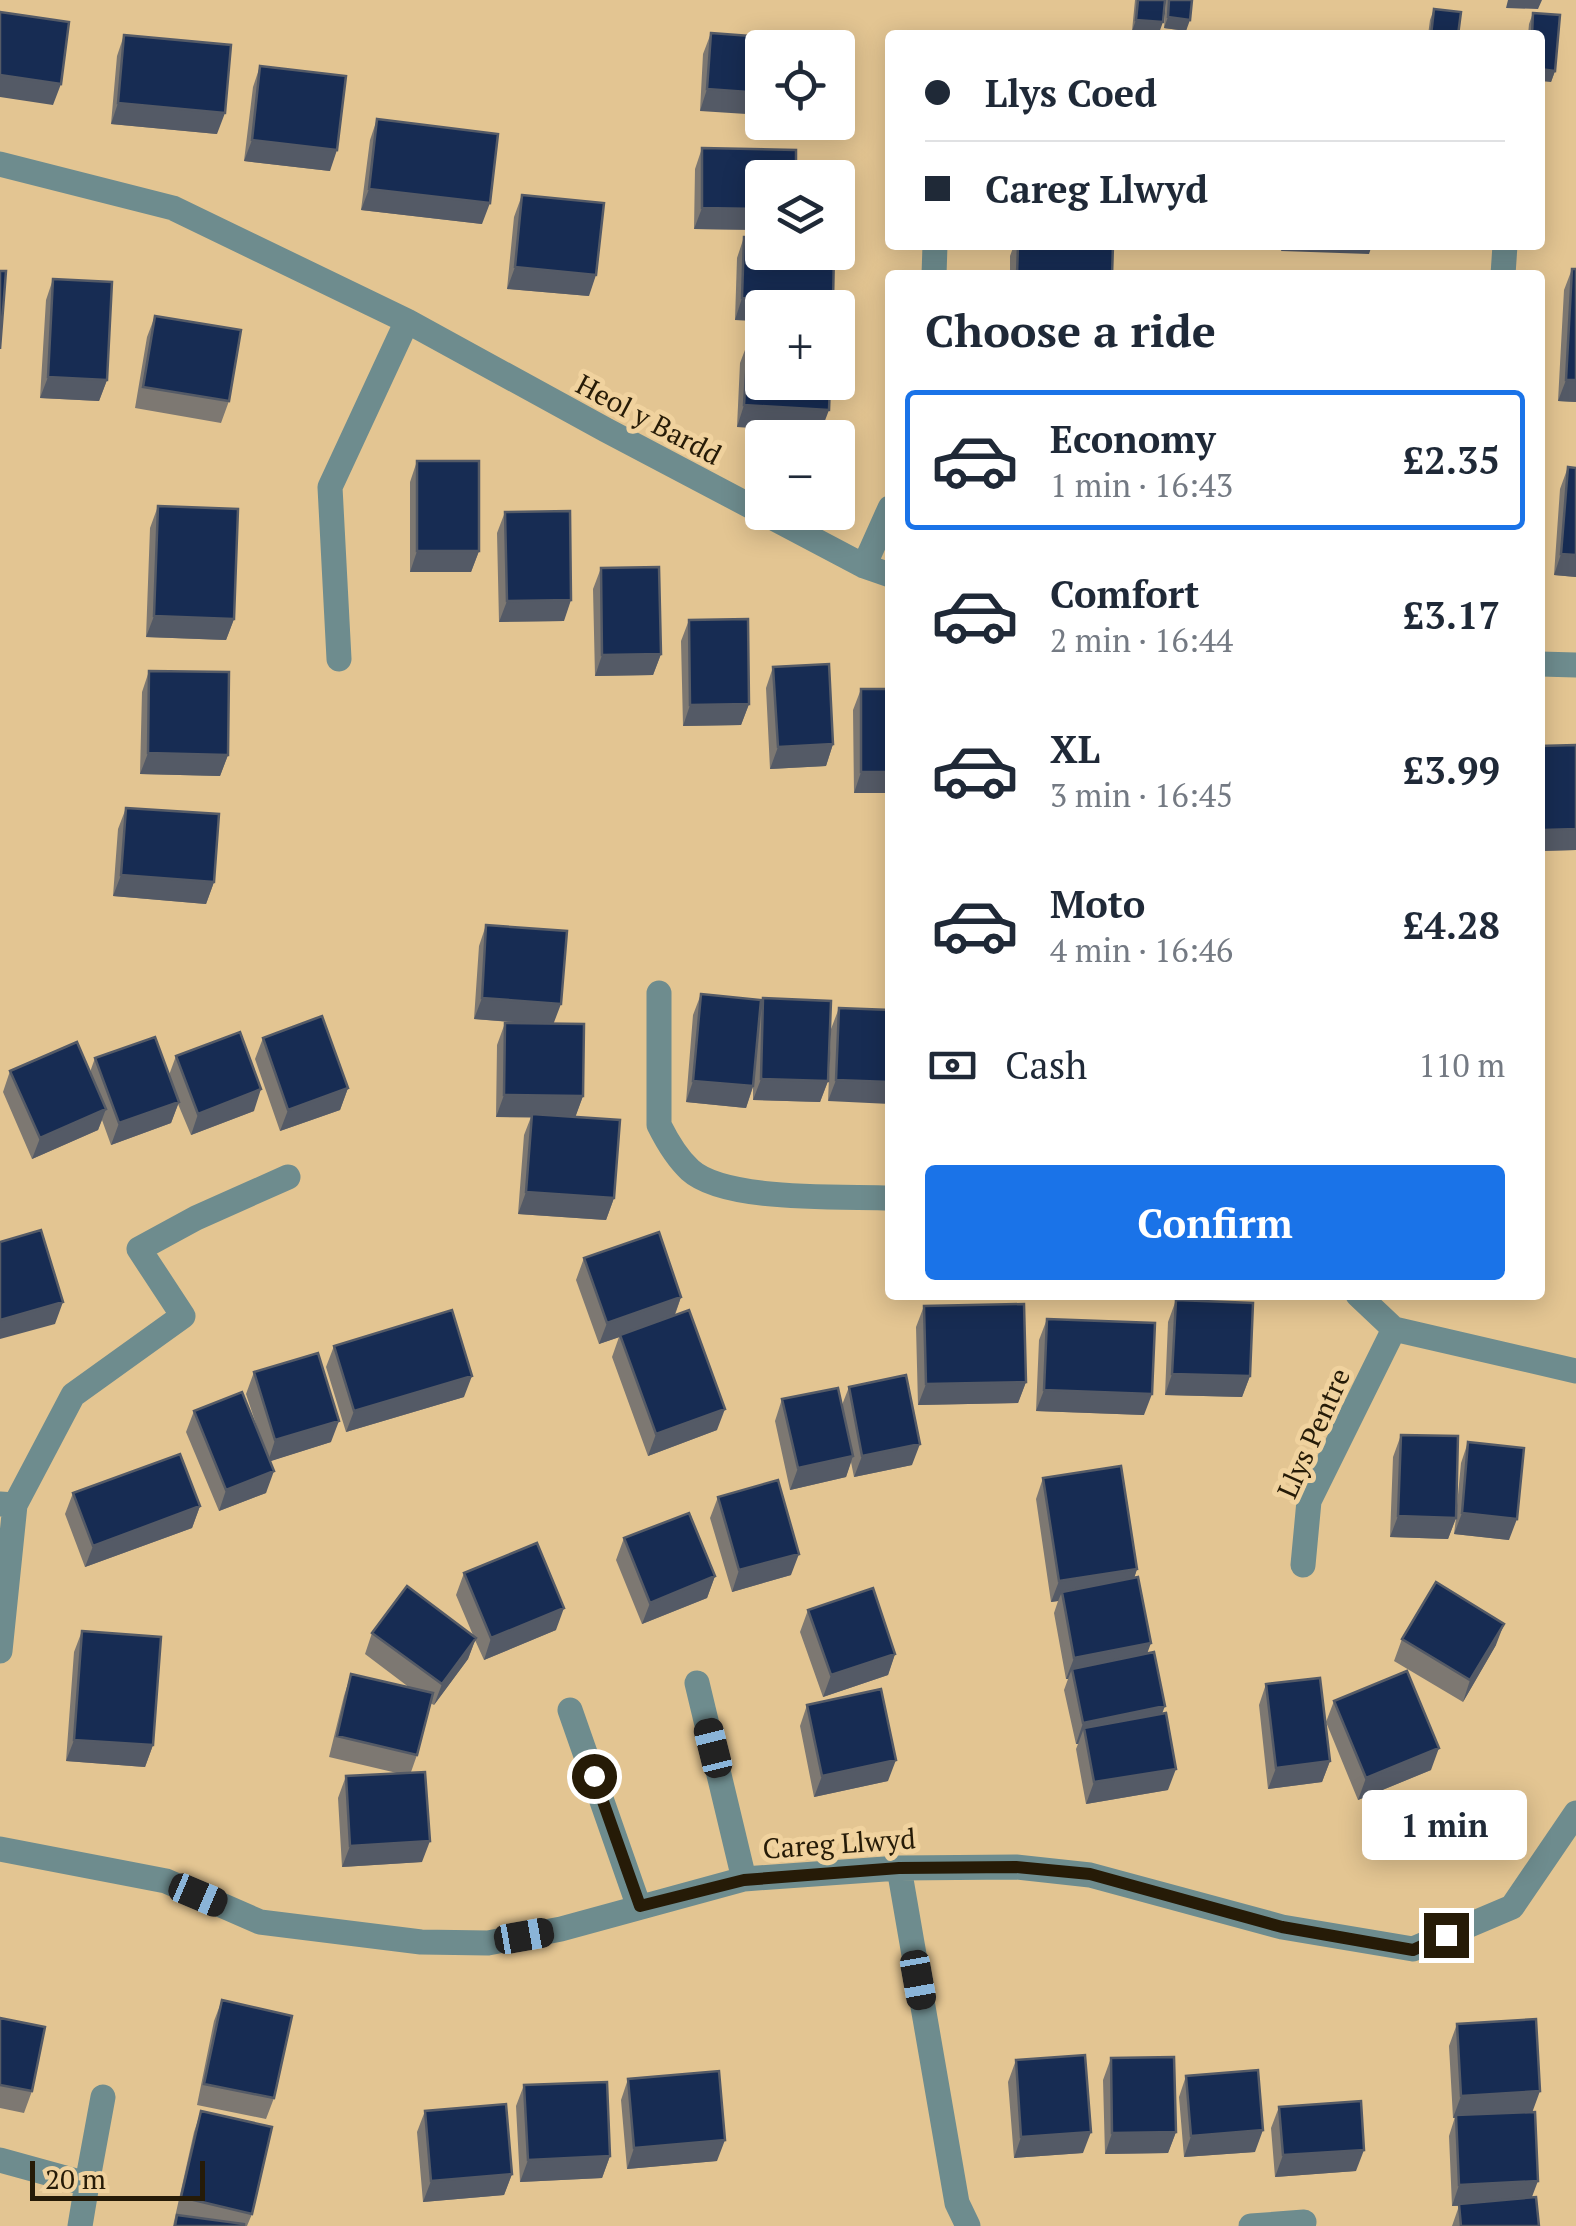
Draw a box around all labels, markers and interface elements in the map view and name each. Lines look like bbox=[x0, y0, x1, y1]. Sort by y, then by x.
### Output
map controls bbox=[745, 30, 855, 530]
button: locate bbox=[745, 30, 855, 140]
text: Llys Coed bbox=[985, 68, 1157, 118]
button: layers bbox=[745, 160, 855, 270]
text: Careg Llwyd bbox=[985, 164, 1208, 214]
button: + bbox=[745, 290, 855, 400]
text: Choose a ride bbox=[925, 300, 1216, 360]
street label: Heol y Bardd bbox=[570, 365, 728, 473]
text: Economy bbox=[1050, 414, 1216, 464]
icon: car bbox=[930, 415, 1020, 505]
button: − bbox=[745, 420, 855, 530]
text: £2.35 bbox=[1403, 435, 1500, 485]
text: 1 min · 16:43 bbox=[1050, 464, 1233, 506]
text: Comfort bbox=[1050, 569, 1199, 619]
icon: car bbox=[930, 570, 1020, 660]
text: £3.17 bbox=[1403, 590, 1500, 640]
text: 2 min · 16:44 bbox=[1050, 619, 1233, 661]
text: XL bbox=[1050, 724, 1100, 774]
icon: car bbox=[930, 725, 1020, 815]
text: £3.99 bbox=[1403, 745, 1500, 795]
text: 3 min · 16:45 bbox=[1050, 774, 1233, 816]
text: Moto bbox=[1050, 879, 1145, 929]
icon: car bbox=[930, 880, 1020, 970]
text: £4.28 bbox=[1403, 900, 1500, 950]
text: 4 min · 16:46 bbox=[1050, 929, 1233, 971]
icon: cash bbox=[925, 1038, 980, 1093]
text: Cash bbox=[1005, 1040, 1087, 1090]
text: 110 m bbox=[1418, 1044, 1505, 1086]
button: Confirm bbox=[925, 1165, 1505, 1280]
street label: Llys Pentre bbox=[1268, 1362, 1358, 1504]
car bbox=[691, 1715, 735, 1781]
route start bbox=[572, 1754, 617, 1799]
callout: 1 min bbox=[1364, 1790, 1528, 1860]
text: 1 min bbox=[1401, 1804, 1488, 1846]
street label: Careg Llwyd bbox=[761, 1819, 917, 1867]
car bbox=[165, 1869, 231, 1921]
route end bbox=[1424, 1913, 1469, 1958]
car bbox=[492, 1916, 556, 1956]
car bbox=[898, 1948, 938, 2012]
scale bar bbox=[30, 2156, 205, 2200]
text: 20 m bbox=[45, 2160, 106, 2197]

